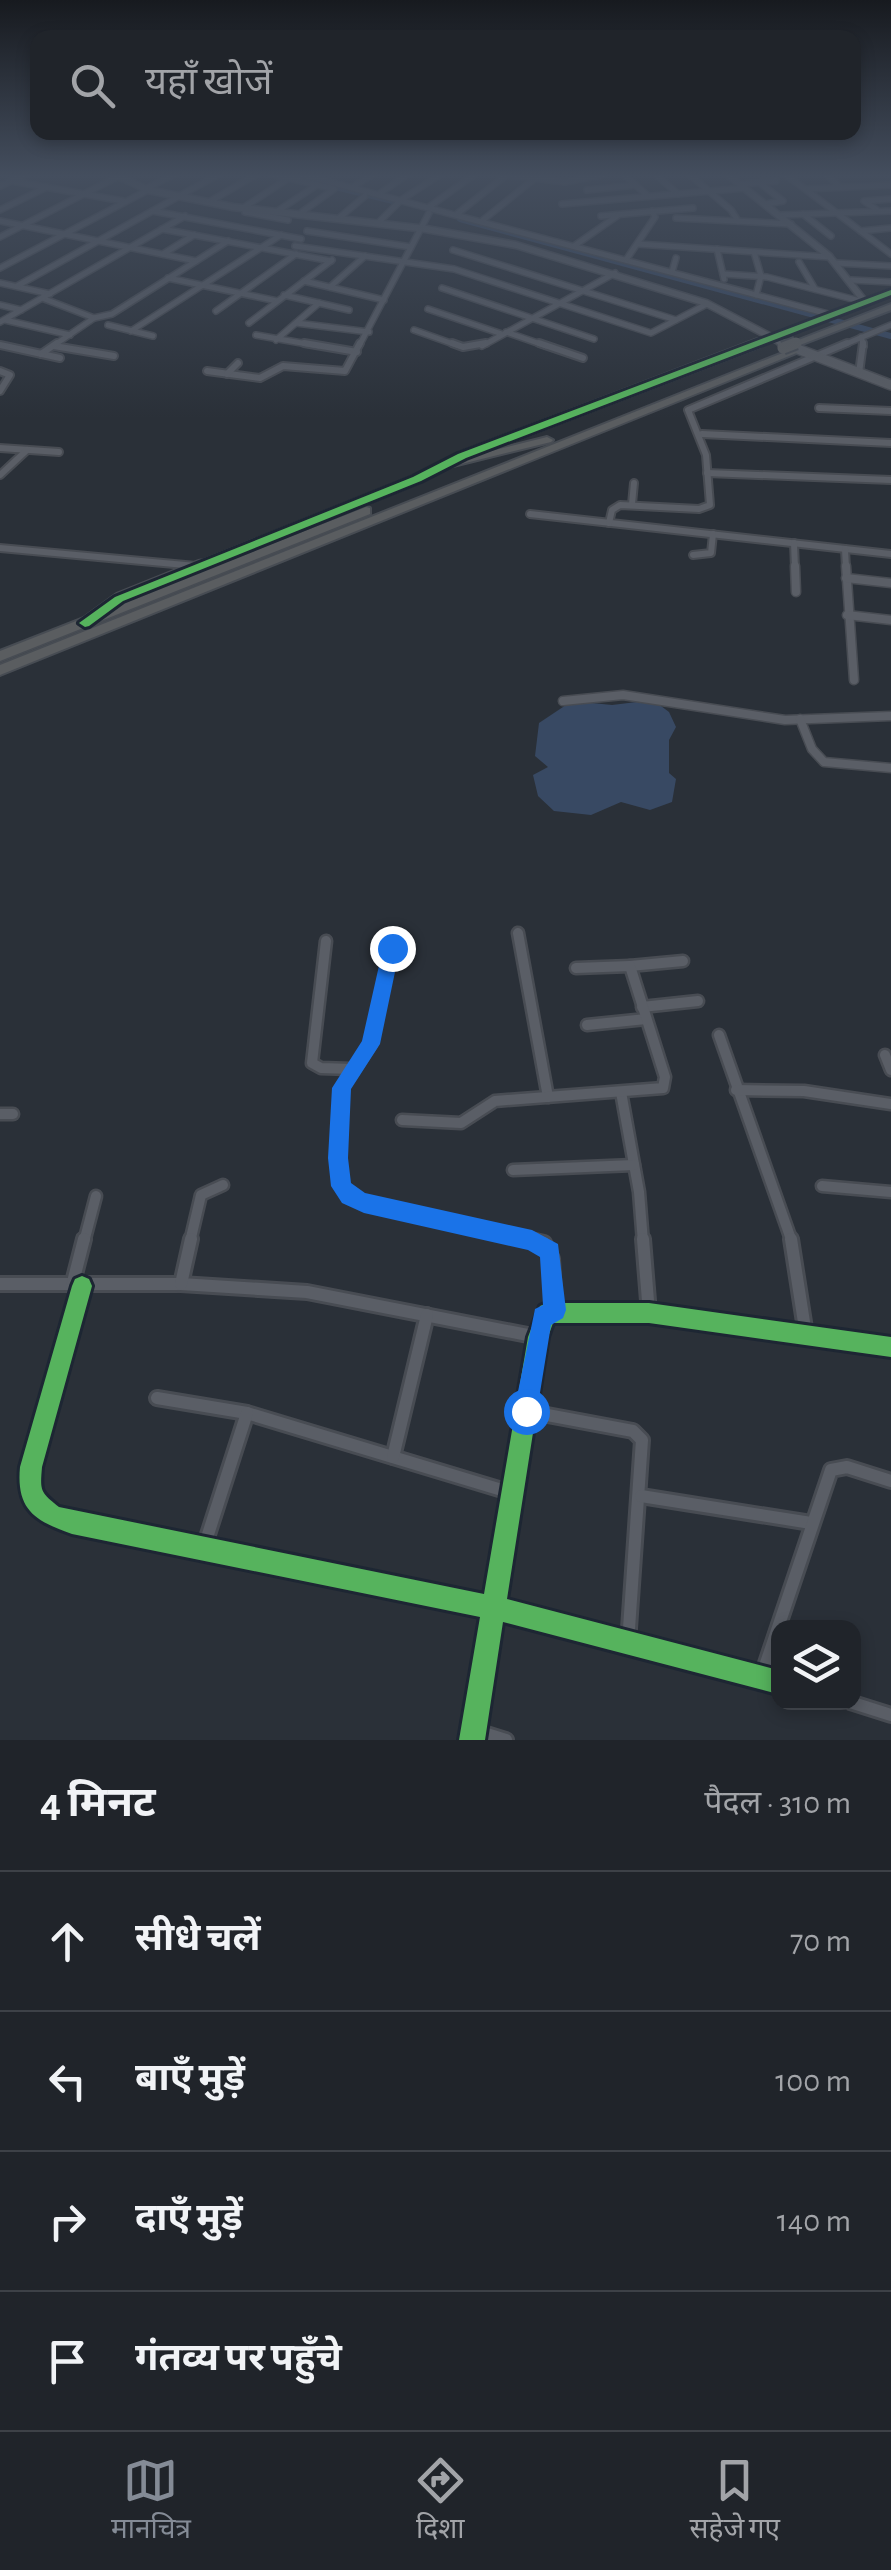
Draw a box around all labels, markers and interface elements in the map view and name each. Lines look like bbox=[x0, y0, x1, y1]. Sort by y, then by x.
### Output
search box bbox=[30, 30, 861, 140]
icon: search bbox=[65, 58, 120, 113]
text: यहाँ खोजें bbox=[145, 64, 272, 102]
route end bbox=[370, 926, 416, 972]
route start bbox=[504, 1389, 550, 1435]
map controls bbox=[771, 1620, 861, 1710]
button: layers bbox=[771, 1620, 861, 1710]
text: 4 मिनट bbox=[40, 1782, 156, 1824]
text: पैदल · 310 m bbox=[704, 1787, 851, 1819]
icon: ahead bbox=[40, 1914, 95, 1969]
text: सीधे चलें bbox=[135, 1920, 261, 1958]
text: 70 m bbox=[790, 1925, 851, 1957]
icon: left bbox=[40, 2054, 95, 2109]
text: बाएँ मुड़ें bbox=[135, 2060, 245, 2098]
text: 100 m bbox=[775, 2065, 851, 2097]
icon: right bbox=[40, 2194, 95, 2249]
text: दाएँ मुड़ें bbox=[135, 2200, 243, 2238]
text: 140 m bbox=[777, 2205, 851, 2237]
icon: arrive bbox=[40, 2334, 95, 2389]
text: गंतव्य पर पहुँचे bbox=[135, 2340, 342, 2378]
tab: मानचित्र bbox=[111, 2453, 191, 2549]
tab: दिशा bbox=[413, 2453, 468, 2549]
tab: सहेजे गए bbox=[690, 2453, 780, 2549]

